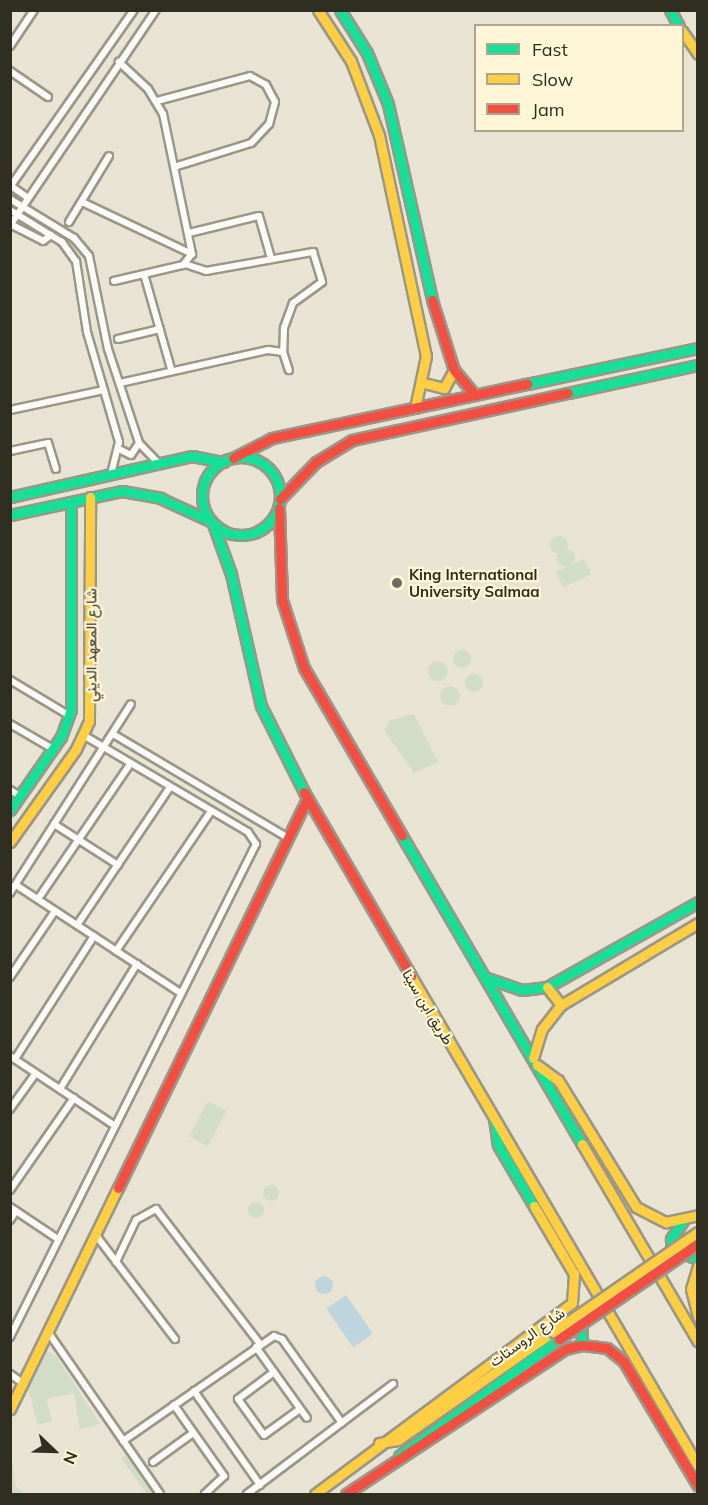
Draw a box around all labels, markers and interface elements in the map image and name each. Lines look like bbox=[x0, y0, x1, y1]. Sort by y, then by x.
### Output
legend bbox=[474, 24, 684, 132]
text: Fast bbox=[532, 38, 568, 61]
text: Slow bbox=[532, 68, 573, 91]
text: Jam bbox=[532, 98, 565, 121]
place label: King International University Salmaa bbox=[409, 565, 540, 600]
marker: King International University Salmaa bbox=[390, 576, 404, 590]
street label: شارع المعهد الديني bbox=[82, 588, 100, 702]
street label: طريق ابن سينا bbox=[398, 966, 458, 1048]
street label: شارع الروستات bbox=[486, 1304, 568, 1370]
north arrow bbox=[24, 1421, 84, 1481]
text: N bbox=[59, 1449, 82, 1468]

